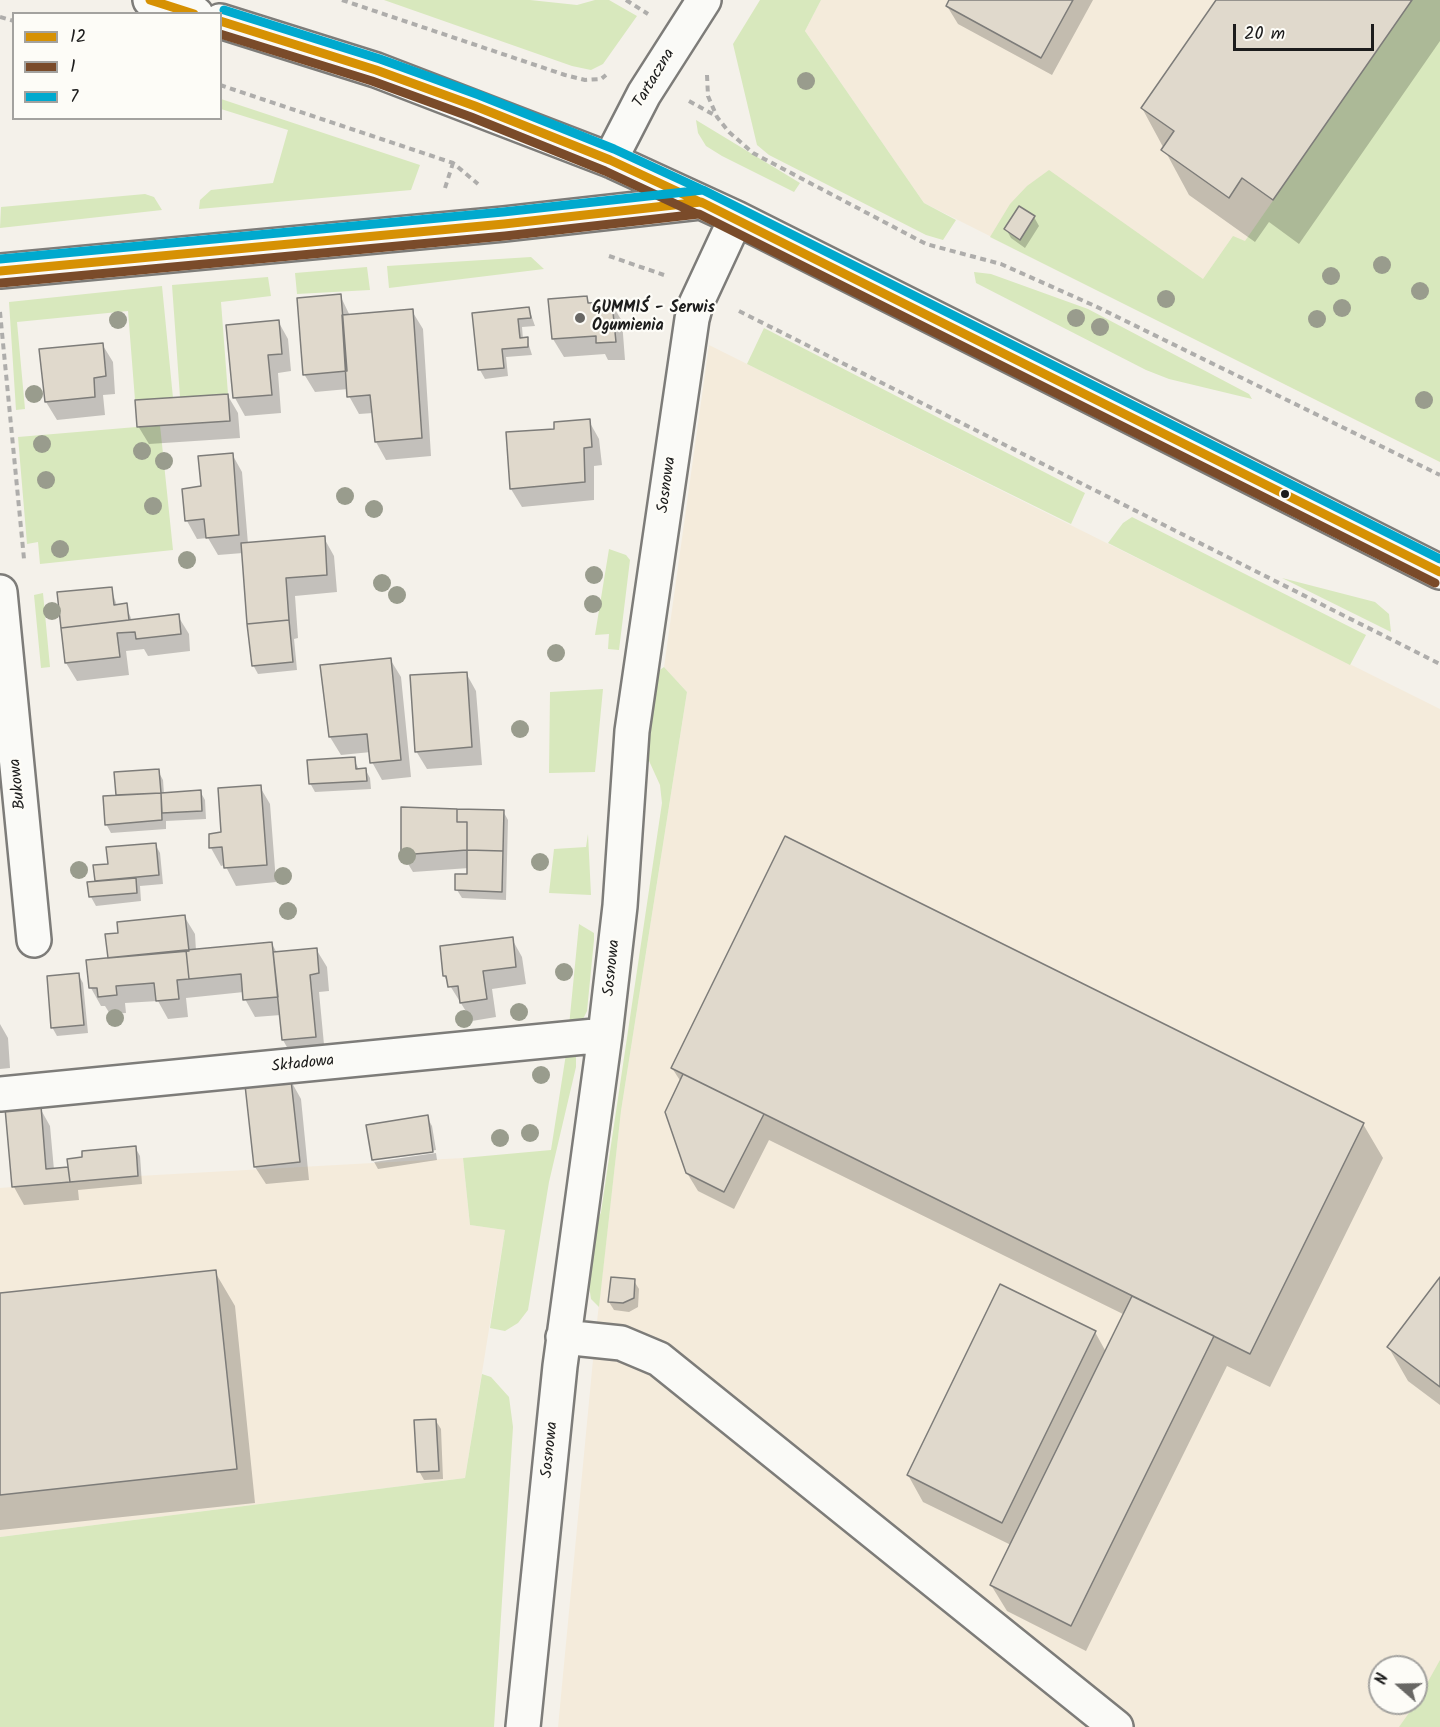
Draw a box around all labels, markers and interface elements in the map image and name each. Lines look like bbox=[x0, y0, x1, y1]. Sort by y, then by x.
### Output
legend bbox=[12, 12, 222, 120]
scale bar bbox=[1236, 12, 1377, 50]
text: 20 m bbox=[1244, 20, 1285, 49]
text: 12 bbox=[70, 23, 86, 52]
street label: Tartaczna bbox=[630, 46, 680, 112]
text: 1 bbox=[70, 53, 76, 82]
text: 7 bbox=[70, 83, 78, 112]
place label: GUMMIŚ - Serwis Ogumienia bbox=[592, 299, 715, 337]
marker: GUMMIŚ - Serwis Ogumienia bbox=[573, 311, 587, 325]
street label: Sosnowa bbox=[655, 456, 681, 514]
unlabelled marker bbox=[1279, 488, 1291, 500]
street label: Bukowa bbox=[7, 758, 31, 810]
street label: Sosnowa bbox=[600, 939, 626, 997]
street label: Składowa bbox=[271, 1052, 335, 1078]
street label: Sosnowa bbox=[538, 1421, 564, 1479]
north arrow bbox=[1368, 1655, 1428, 1715]
text: N bbox=[1369, 1670, 1396, 1688]

